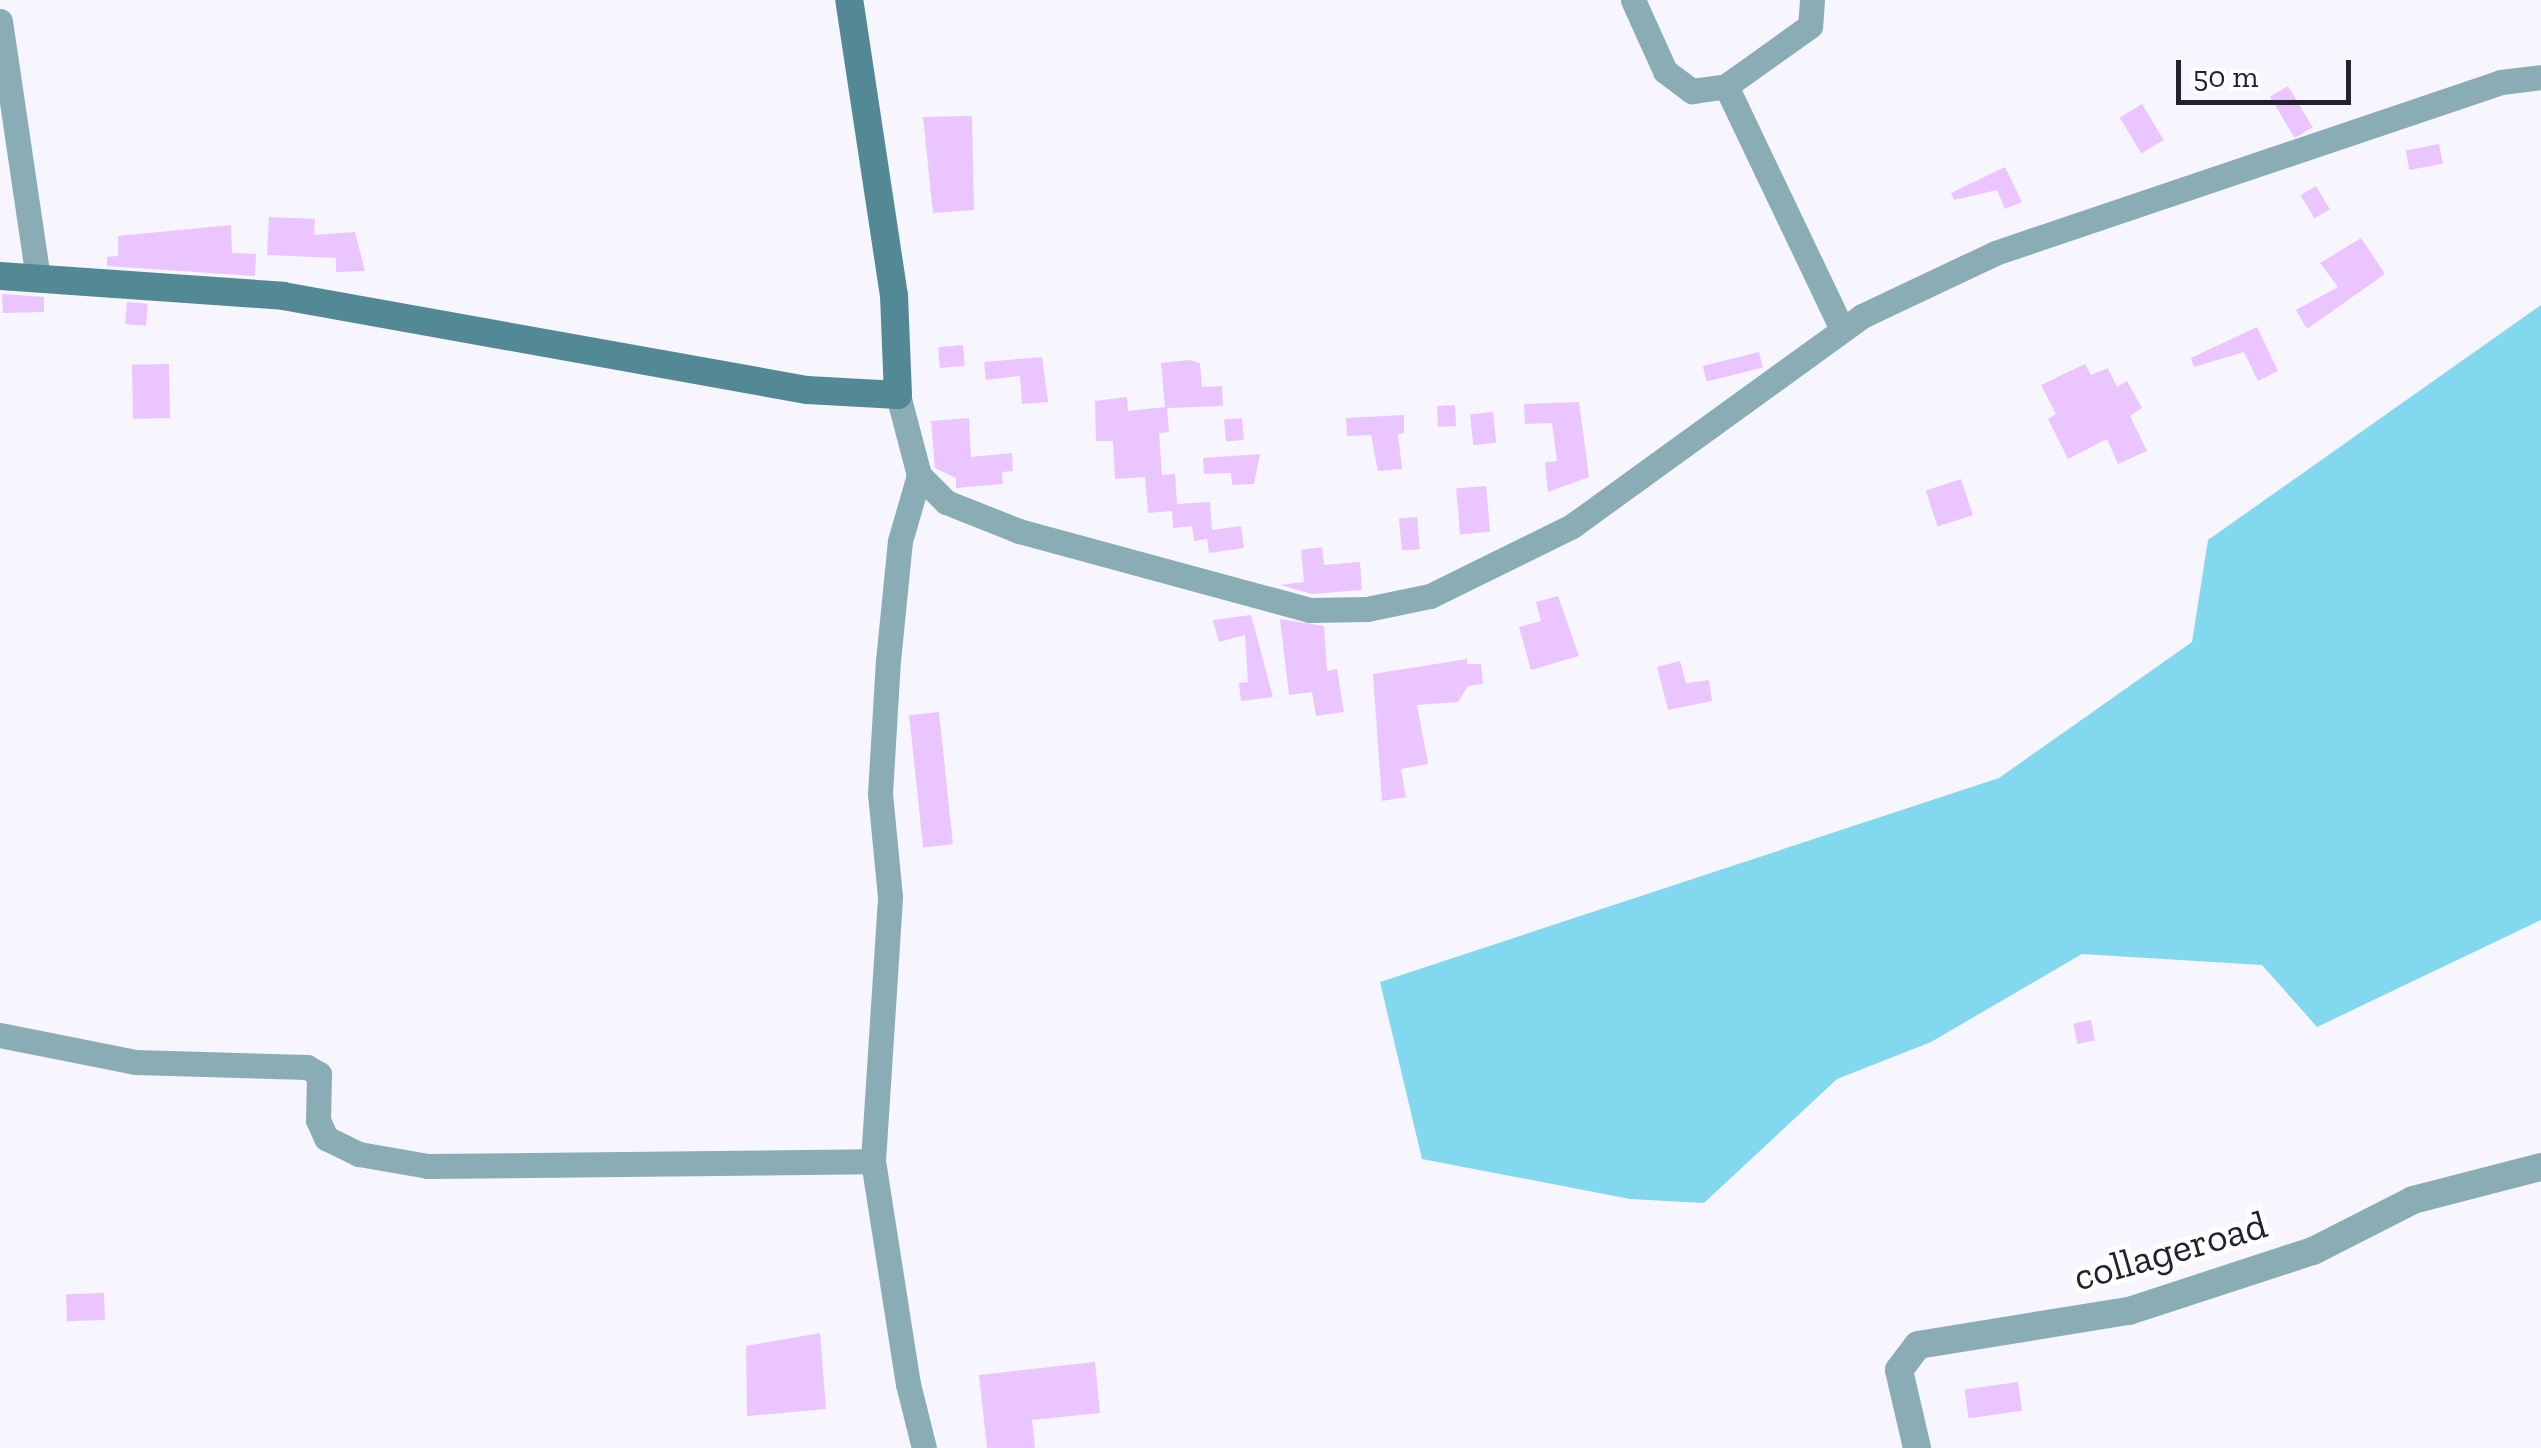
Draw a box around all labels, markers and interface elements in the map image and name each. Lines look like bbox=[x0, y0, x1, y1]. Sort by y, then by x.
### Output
scale bar bbox=[2181, 40, 2356, 102]
text: 50 m bbox=[2193, 59, 2258, 95]
street label: collageroad bbox=[2068, 1200, 2272, 1300]

